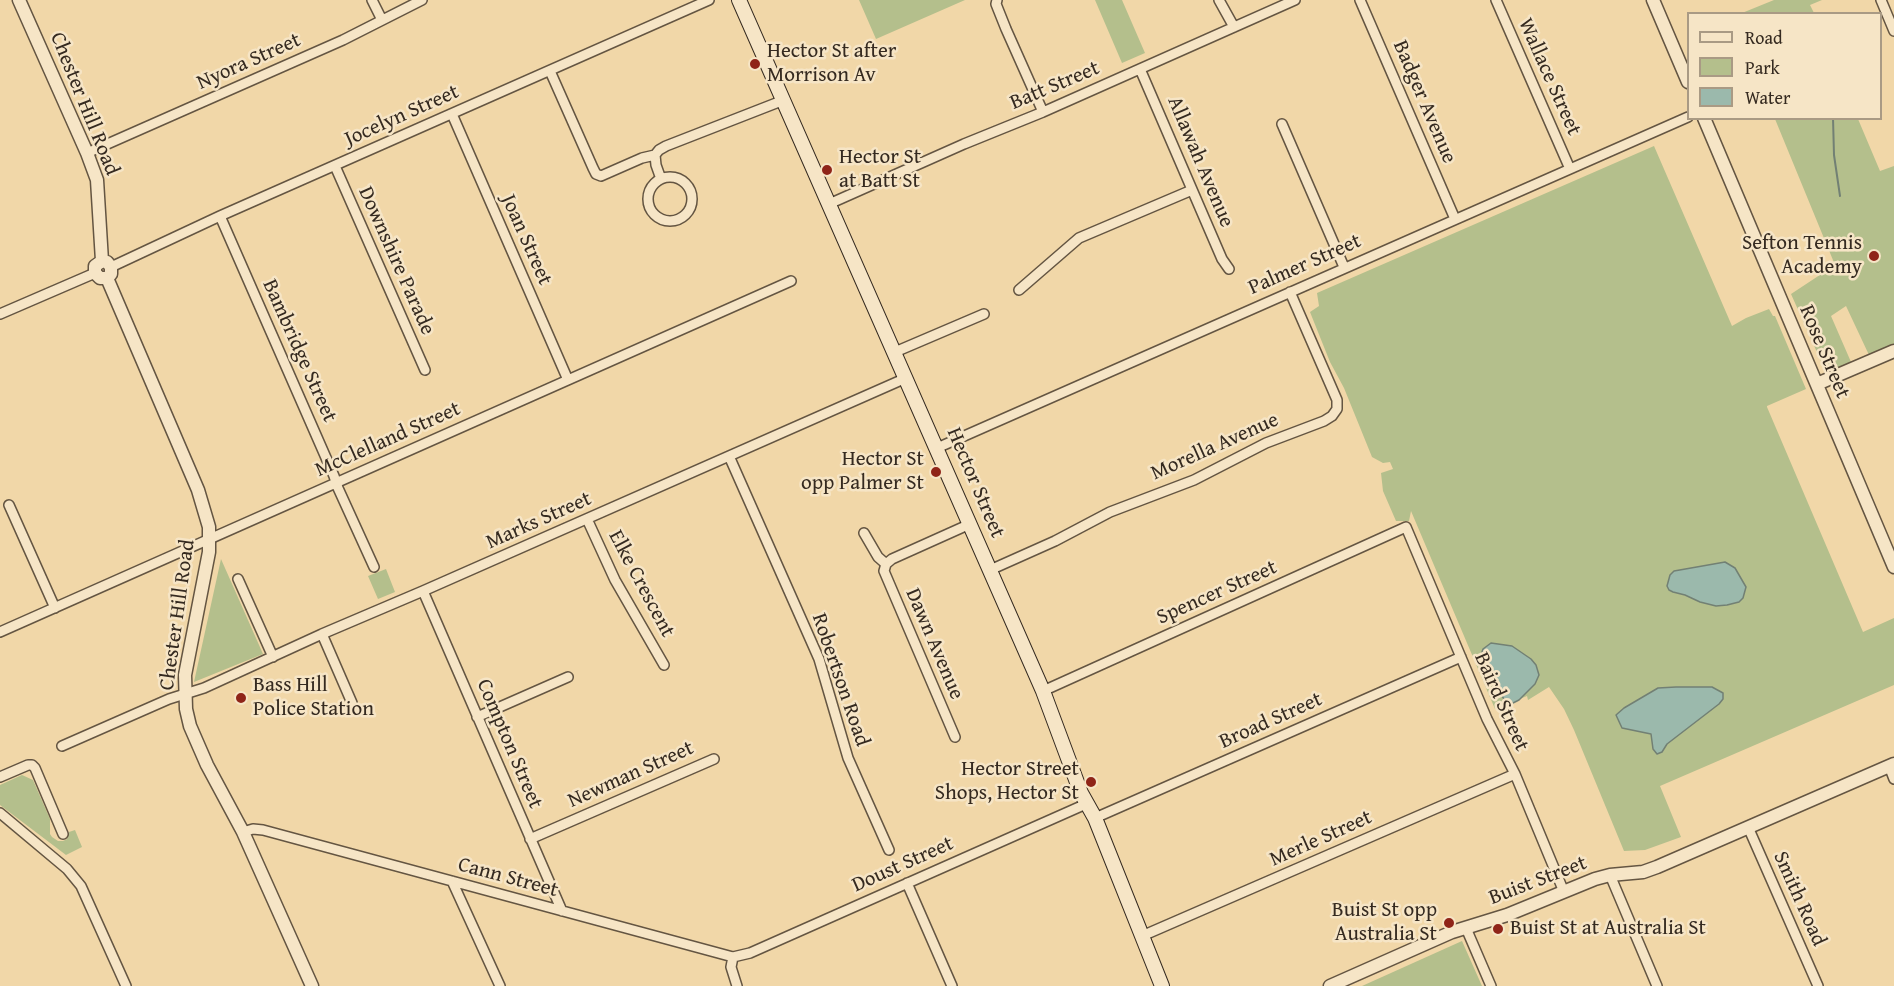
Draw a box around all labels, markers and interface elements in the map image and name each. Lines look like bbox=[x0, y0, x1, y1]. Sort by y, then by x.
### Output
legend bbox=[1687, 12, 1882, 120]
street label: Wallace Street bbox=[1512, 15, 1586, 139]
text: Road bbox=[1745, 24, 1783, 51]
street label: Nyora Street bbox=[193, 28, 305, 96]
street label: Chester Hill Road bbox=[44, 29, 124, 179]
street label: Badger Avenue bbox=[1387, 37, 1461, 167]
place label: Hector St after Morrison Av bbox=[767, 39, 896, 89]
text: Park bbox=[1745, 54, 1780, 81]
street label: Batt Street bbox=[1007, 56, 1103, 116]
marker: Hector St after Morrison Av bbox=[748, 57, 762, 71]
street label: Jocelyn Street bbox=[341, 80, 463, 152]
text: Water bbox=[1745, 84, 1790, 111]
street label: Allawah Avenue bbox=[1161, 93, 1239, 231]
place label: Hector St at Batt St bbox=[839, 145, 921, 195]
marker: Hector St at Batt St bbox=[820, 163, 834, 177]
street label: Downshire Parade bbox=[352, 183, 440, 339]
street label: Joan Street bbox=[495, 191, 557, 289]
street label: Palmer Street bbox=[1245, 229, 1365, 301]
place label: Sefton Tennis Academy bbox=[1742, 231, 1862, 281]
marker: Sefton Tennis Academy bbox=[1867, 249, 1881, 263]
street label: Bambridge Street bbox=[256, 276, 342, 426]
street label: Rose Street bbox=[1793, 302, 1855, 402]
street label: McClelland Street bbox=[312, 397, 464, 483]
street label: Morella Avenue bbox=[1147, 408, 1283, 486]
street label: Hector Street bbox=[940, 424, 1010, 542]
place label: Hector St opp Palmer St bbox=[801, 447, 924, 497]
marker: Hector St opp Palmer St bbox=[929, 465, 943, 479]
street label: Marks Street bbox=[482, 487, 596, 555]
street label: Elke Crescent bbox=[602, 526, 680, 642]
street label: Chester Hill Road bbox=[155, 538, 201, 692]
street label: Spencer Street bbox=[1153, 555, 1281, 631]
street label: Dawn Avenue bbox=[899, 585, 969, 703]
street label: Robertson Road bbox=[805, 610, 875, 750]
street label: Baird Street bbox=[1468, 649, 1534, 755]
place label: Bass Hill Police Station bbox=[253, 673, 374, 723]
street label: Compton Street bbox=[470, 675, 548, 813]
street label: Broad Street bbox=[1216, 687, 1326, 755]
marker: Bass Hill Police Station bbox=[234, 691, 248, 705]
street label: Newman Street bbox=[564, 736, 698, 814]
place label: Hector Street Shops, Hector St bbox=[935, 757, 1079, 807]
marker: Hector Street Shops, Hector St bbox=[1084, 775, 1098, 789]
street label: Merle Street bbox=[1266, 805, 1376, 873]
street label: Doust Street bbox=[848, 831, 958, 899]
street label: Smith Road bbox=[1767, 848, 1831, 950]
street label: Buist Street bbox=[1486, 851, 1590, 911]
street label: Cann Street bbox=[455, 853, 561, 903]
place label: Buist St opp Australia St bbox=[1332, 898, 1437, 948]
marker: Buist St opp Australia St bbox=[1442, 916, 1456, 930]
place label: Buist St at Australia St bbox=[1510, 916, 1706, 942]
marker: Buist St at Australia St bbox=[1491, 922, 1505, 936]

